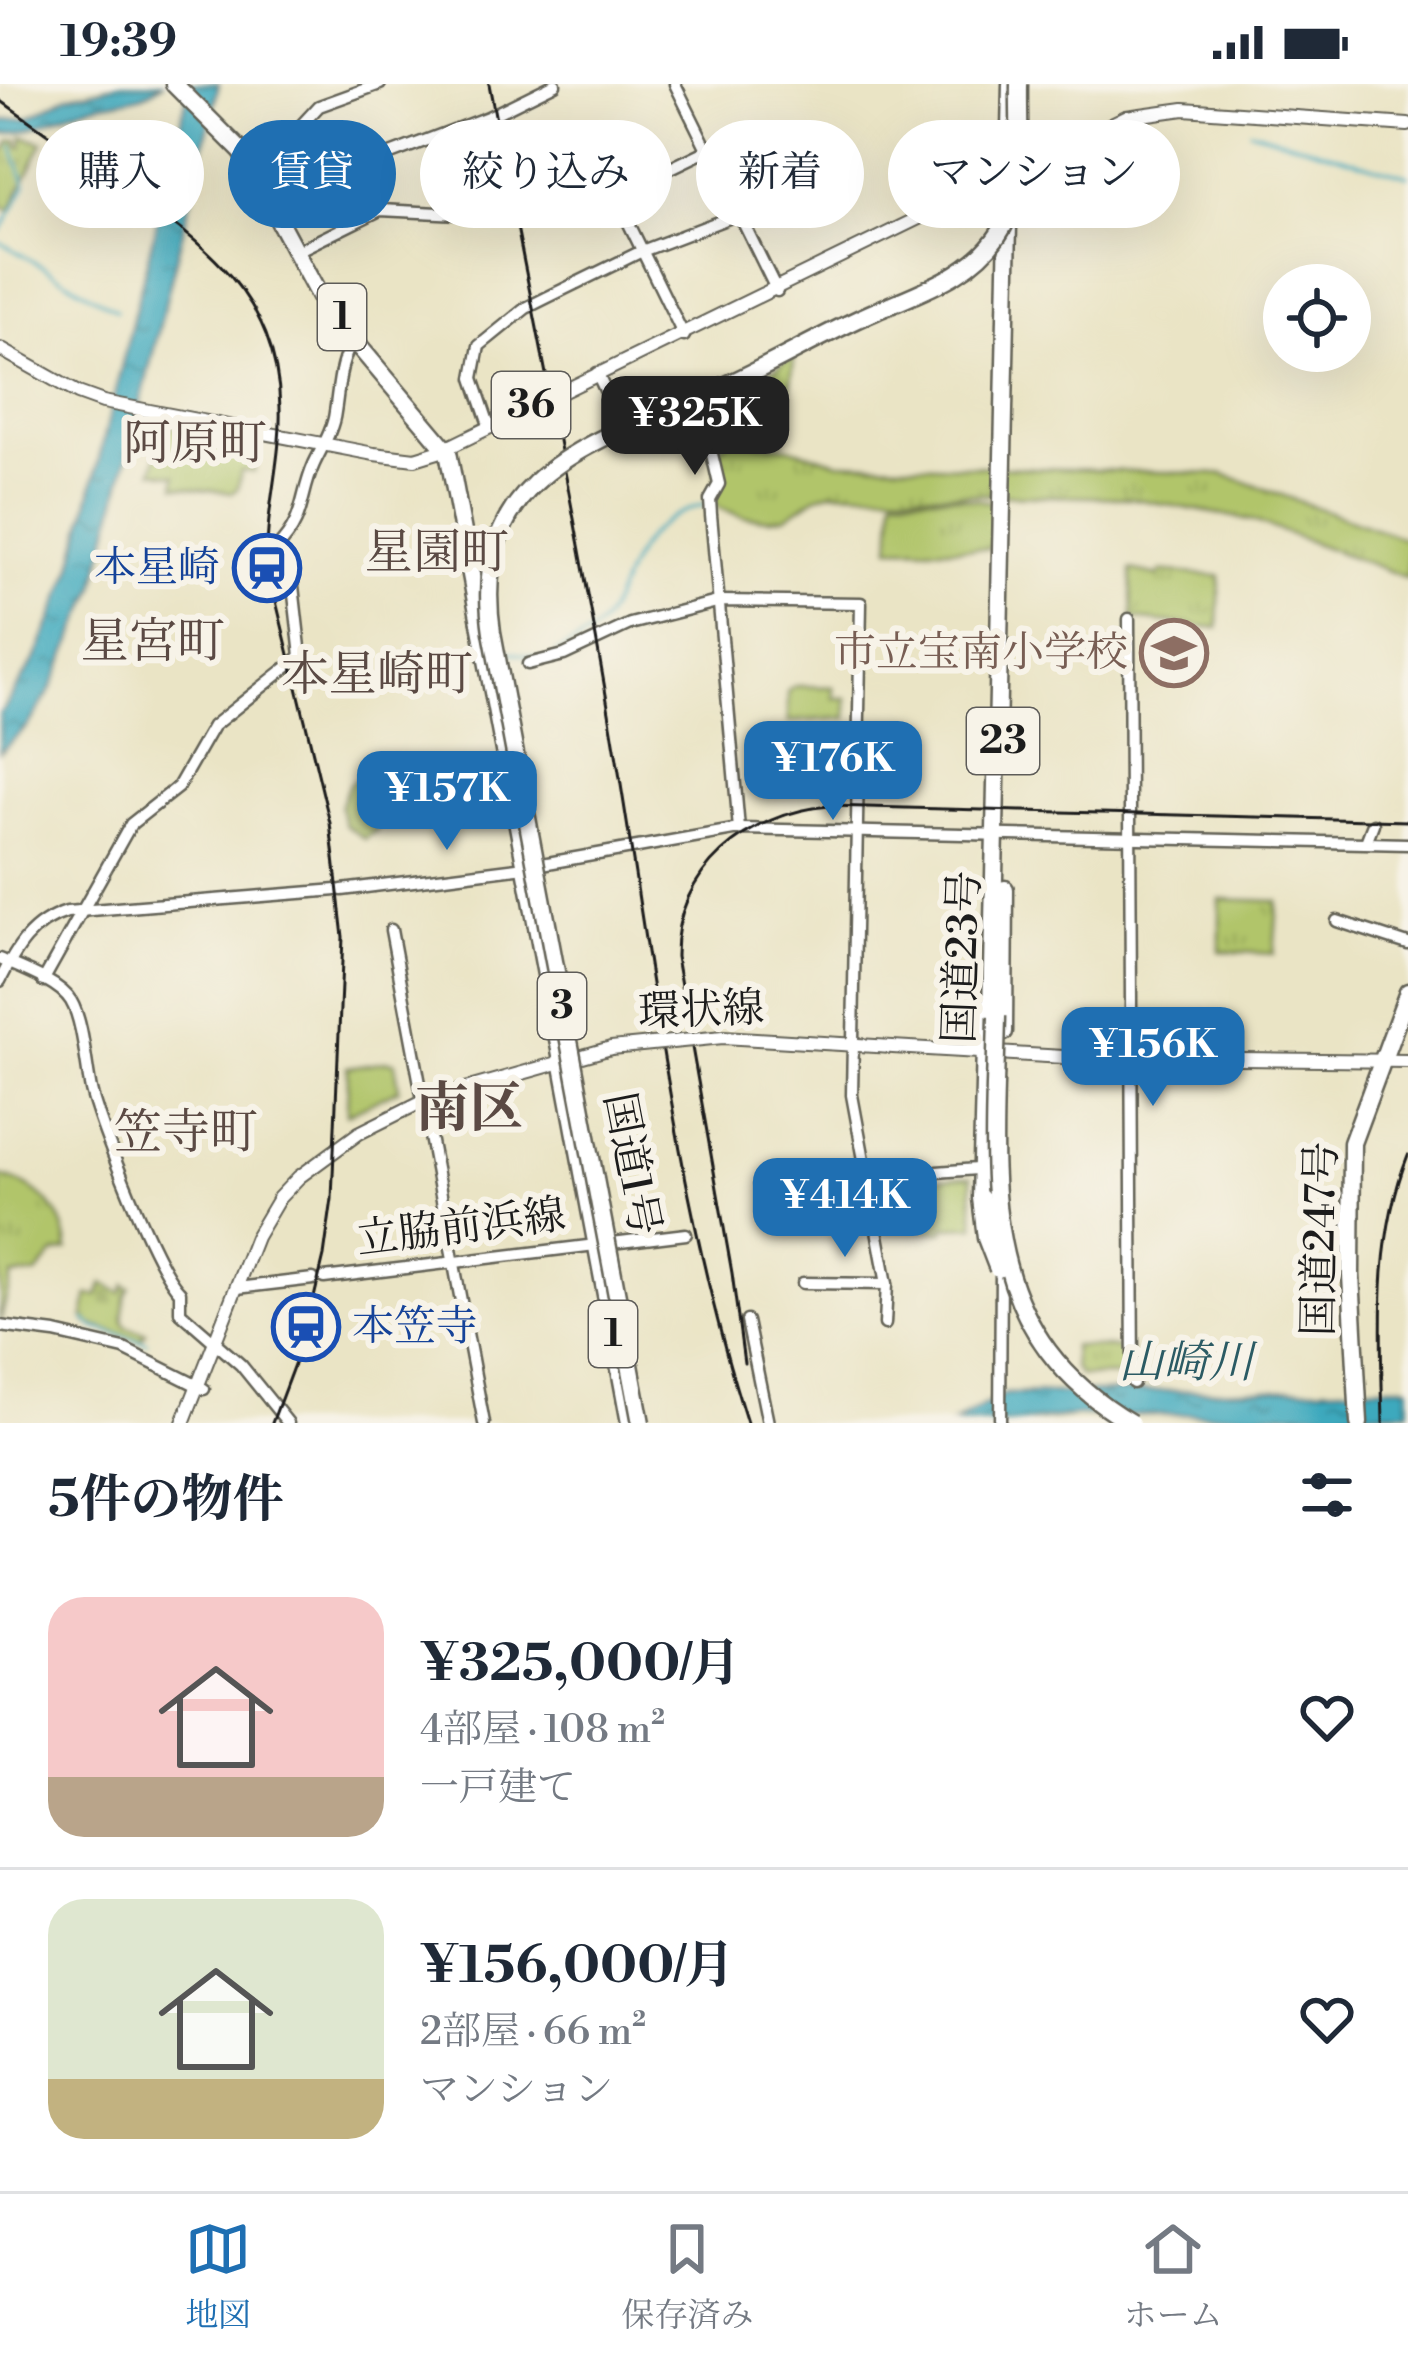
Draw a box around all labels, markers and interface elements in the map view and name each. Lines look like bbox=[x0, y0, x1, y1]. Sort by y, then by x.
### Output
text: 19:39 bbox=[60, 14, 177, 71]
chip: 購入 bbox=[36, 120, 204, 228]
chip: 賃貸 bbox=[228, 120, 396, 228]
chip: 絞り込み bbox=[420, 120, 672, 228]
chip: 新着 bbox=[696, 120, 864, 228]
chip: マンション bbox=[888, 120, 1180, 228]
map controls bbox=[1263, 264, 1371, 372]
button: locate bbox=[1263, 264, 1371, 372]
road number: 1 bbox=[318, 284, 366, 350]
road number: 36 bbox=[492, 372, 570, 438]
pin: ¥325K bbox=[611, 376, 779, 478]
text: ¥325K bbox=[628, 390, 762, 439]
district label: 阿原町 bbox=[123, 415, 267, 475]
district label: 星園町 bbox=[365, 524, 509, 584]
station icon: 本星崎 bbox=[232, 533, 302, 603]
place label: 本星崎 bbox=[94, 542, 220, 595]
district label: 星宮町 bbox=[81, 613, 225, 673]
school or university icon: 市立宝南小学校 bbox=[1139, 618, 1209, 688]
place label: 市立宝南小学校 bbox=[834, 627, 1128, 680]
district label: 本星崎町 bbox=[281, 646, 473, 706]
road number: 23 bbox=[967, 708, 1039, 774]
pin: ¥176K bbox=[749, 721, 917, 823]
text: ¥176K bbox=[771, 735, 895, 784]
pin: ¥157K bbox=[363, 751, 531, 853]
text: ¥157K bbox=[384, 765, 510, 814]
street label: 国道23号 bbox=[933, 870, 993, 1044]
road number: 3 bbox=[538, 973, 586, 1039]
street label: 環状線 bbox=[637, 982, 765, 1040]
pin: ¥156K bbox=[1069, 1007, 1237, 1109]
text: ¥156K bbox=[1089, 1021, 1217, 1070]
district label: 南区 bbox=[415, 1076, 523, 1144]
street label: 国道1号 bbox=[591, 1088, 671, 1240]
district label: 笠寺町 bbox=[114, 1104, 258, 1164]
street label: 国道247号 bbox=[1293, 1141, 1349, 1337]
pin: ¥414K bbox=[761, 1158, 929, 1260]
text: ¥414K bbox=[780, 1172, 910, 1221]
street label: 立脇前浜線 bbox=[354, 1189, 568, 1267]
station icon: 本笠寺 bbox=[271, 1292, 341, 1362]
place label: 本笠寺 bbox=[352, 1301, 478, 1354]
road number: 1 bbox=[589, 1301, 637, 1367]
water label: 山崎川 bbox=[1118, 1335, 1258, 1392]
icon: filters bbox=[1294, 1462, 1360, 1528]
text: 5件の物件 bbox=[48, 1469, 284, 1533]
text: ¥325,000/月 bbox=[420, 1633, 741, 1697]
icon: home bbox=[144, 1645, 288, 1789]
icon: heart bbox=[1294, 1684, 1360, 1750]
text: 4部屋 · 108 m² bbox=[420, 1706, 665, 1755]
text: 一戸建て bbox=[420, 1764, 576, 1813]
text: ¥156,000/月 bbox=[420, 1935, 735, 1999]
icon: home bbox=[144, 1947, 288, 2091]
icon: heart bbox=[1294, 1986, 1360, 2052]
text: 2部屋 · 66 m² bbox=[420, 2008, 646, 2057]
text: マンション bbox=[420, 2066, 613, 2115]
tab: 地図 bbox=[185, 2216, 251, 2337]
tab: 保存済み bbox=[621, 2216, 753, 2337]
tab: ホーム bbox=[1124, 2216, 1223, 2337]

